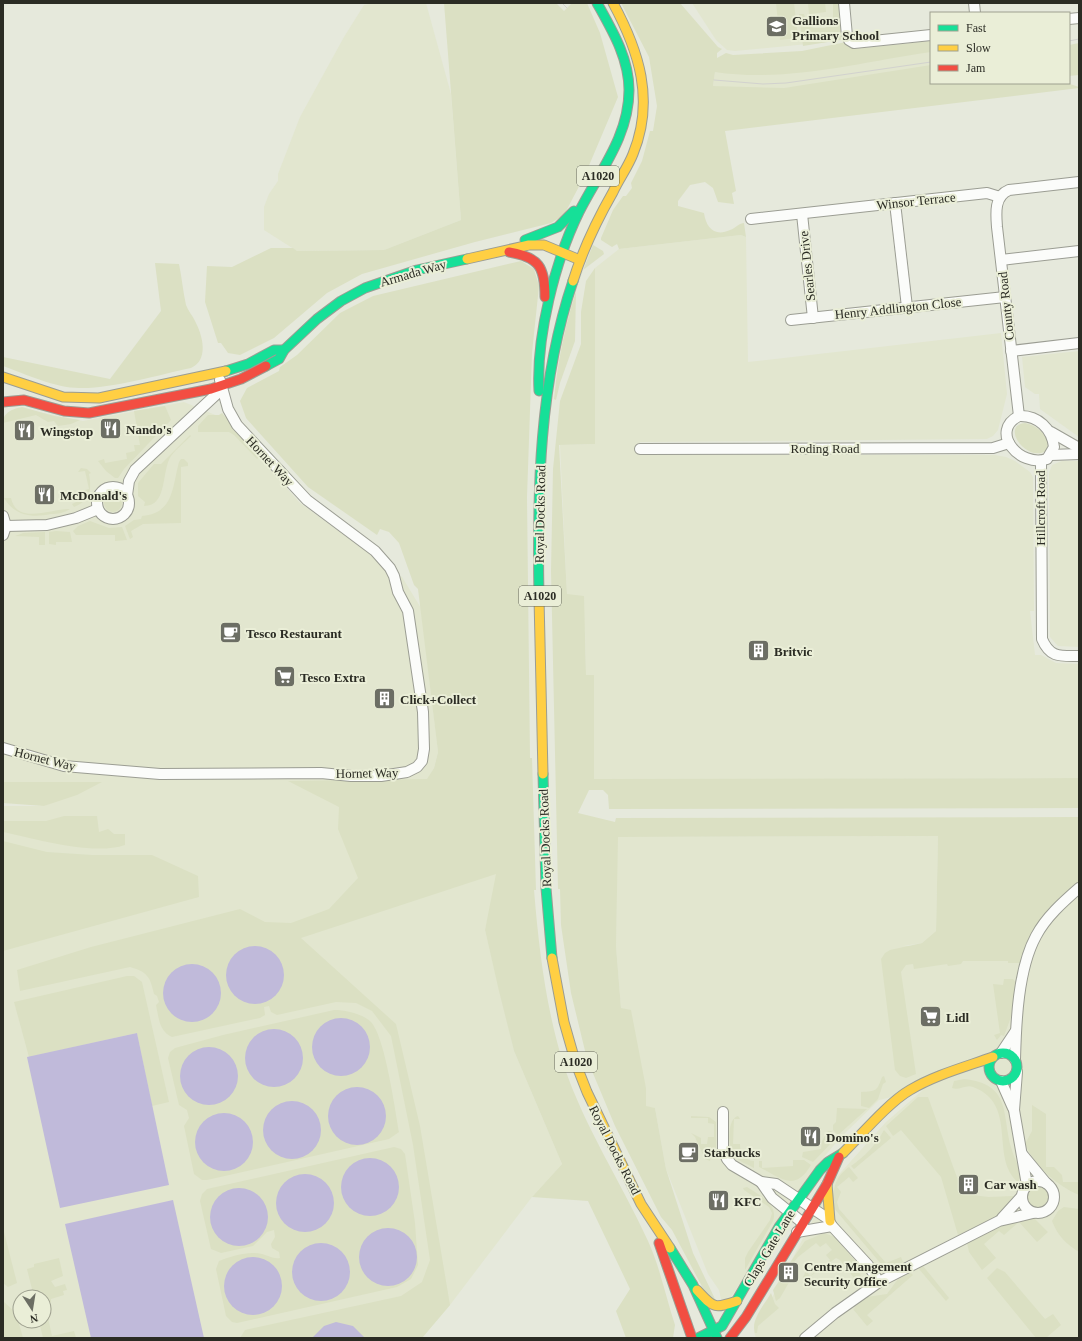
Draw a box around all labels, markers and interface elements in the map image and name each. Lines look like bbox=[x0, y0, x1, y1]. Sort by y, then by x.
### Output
legend bbox=[930, 12, 1070, 84]
place label: Gallions Primary School bbox=[792, 13, 879, 43]
school or university icon: Gallions Primary School bbox=[763, 14, 789, 40]
text: Fast bbox=[966, 21, 987, 35]
text: Slow bbox=[966, 41, 991, 55]
text: Jam bbox=[966, 61, 986, 75]
road number: A1020 bbox=[577, 166, 619, 186]
street label: Winsor Terrace bbox=[876, 189, 957, 213]
street label: Searles Drive bbox=[796, 230, 818, 302]
street label: Armada Way bbox=[378, 256, 448, 290]
street label: County Road bbox=[995, 270, 1017, 341]
street label: Henry Addlington Close bbox=[834, 294, 962, 322]
restaurant icon: Nando's bbox=[98, 416, 124, 442]
restaurant icon: Wingstop bbox=[11, 418, 37, 444]
place label: Nando's bbox=[126, 422, 172, 437]
place label: Wingstop bbox=[40, 424, 93, 439]
street label: Hornet Way bbox=[243, 433, 297, 489]
street label: Roding Road bbox=[791, 441, 860, 456]
street label: Royal Docks Road bbox=[532, 464, 548, 563]
street label: Hillcroft Road bbox=[1033, 470, 1048, 546]
restaurant icon: McDonald's bbox=[32, 482, 58, 508]
place label: McDonald's bbox=[60, 488, 127, 503]
road number: A1020 bbox=[519, 586, 561, 606]
cafe icon: Tesco Restaurant bbox=[218, 620, 244, 646]
place label: Tesco Restaurant bbox=[246, 626, 343, 641]
building icon: Britvic bbox=[746, 638, 772, 664]
place label: Britvic bbox=[774, 644, 812, 659]
supermarket icon: Tesco Extra bbox=[271, 664, 297, 690]
place label: Tesco Extra bbox=[300, 670, 366, 685]
building icon: Click+Collect bbox=[372, 686, 398, 712]
place label: Click+Collect bbox=[400, 692, 477, 707]
street label: Hornet Way bbox=[13, 744, 78, 774]
street label: Hornet Way bbox=[336, 765, 399, 781]
street label: Royal Docks Road bbox=[536, 788, 554, 887]
supermarket icon: Lidl bbox=[918, 1004, 944, 1030]
place label: Lidl bbox=[946, 1010, 970, 1025]
road number: A1020 bbox=[555, 1052, 597, 1072]
street label: Royal Docks Road bbox=[586, 1103, 644, 1198]
restaurant icon: Domino's bbox=[797, 1124, 823, 1150]
place label: Domino's bbox=[826, 1130, 879, 1145]
cafe icon: Starbucks bbox=[675, 1139, 701, 1165]
place label: Starbucks bbox=[704, 1145, 760, 1160]
building icon: Car wash bbox=[955, 1171, 981, 1197]
place label: Car wash bbox=[984, 1177, 1038, 1192]
restaurant icon: KFC bbox=[706, 1188, 732, 1214]
place label: KFC bbox=[734, 1194, 761, 1209]
street label: Claps Gate Lane bbox=[740, 1207, 798, 1289]
place label: Centre Mangement Security Office bbox=[804, 1259, 912, 1289]
building icon: Centre Mangement Security Office bbox=[776, 1260, 802, 1286]
north arrow bbox=[12, 1289, 52, 1329]
text: N bbox=[29, 1312, 39, 1325]

